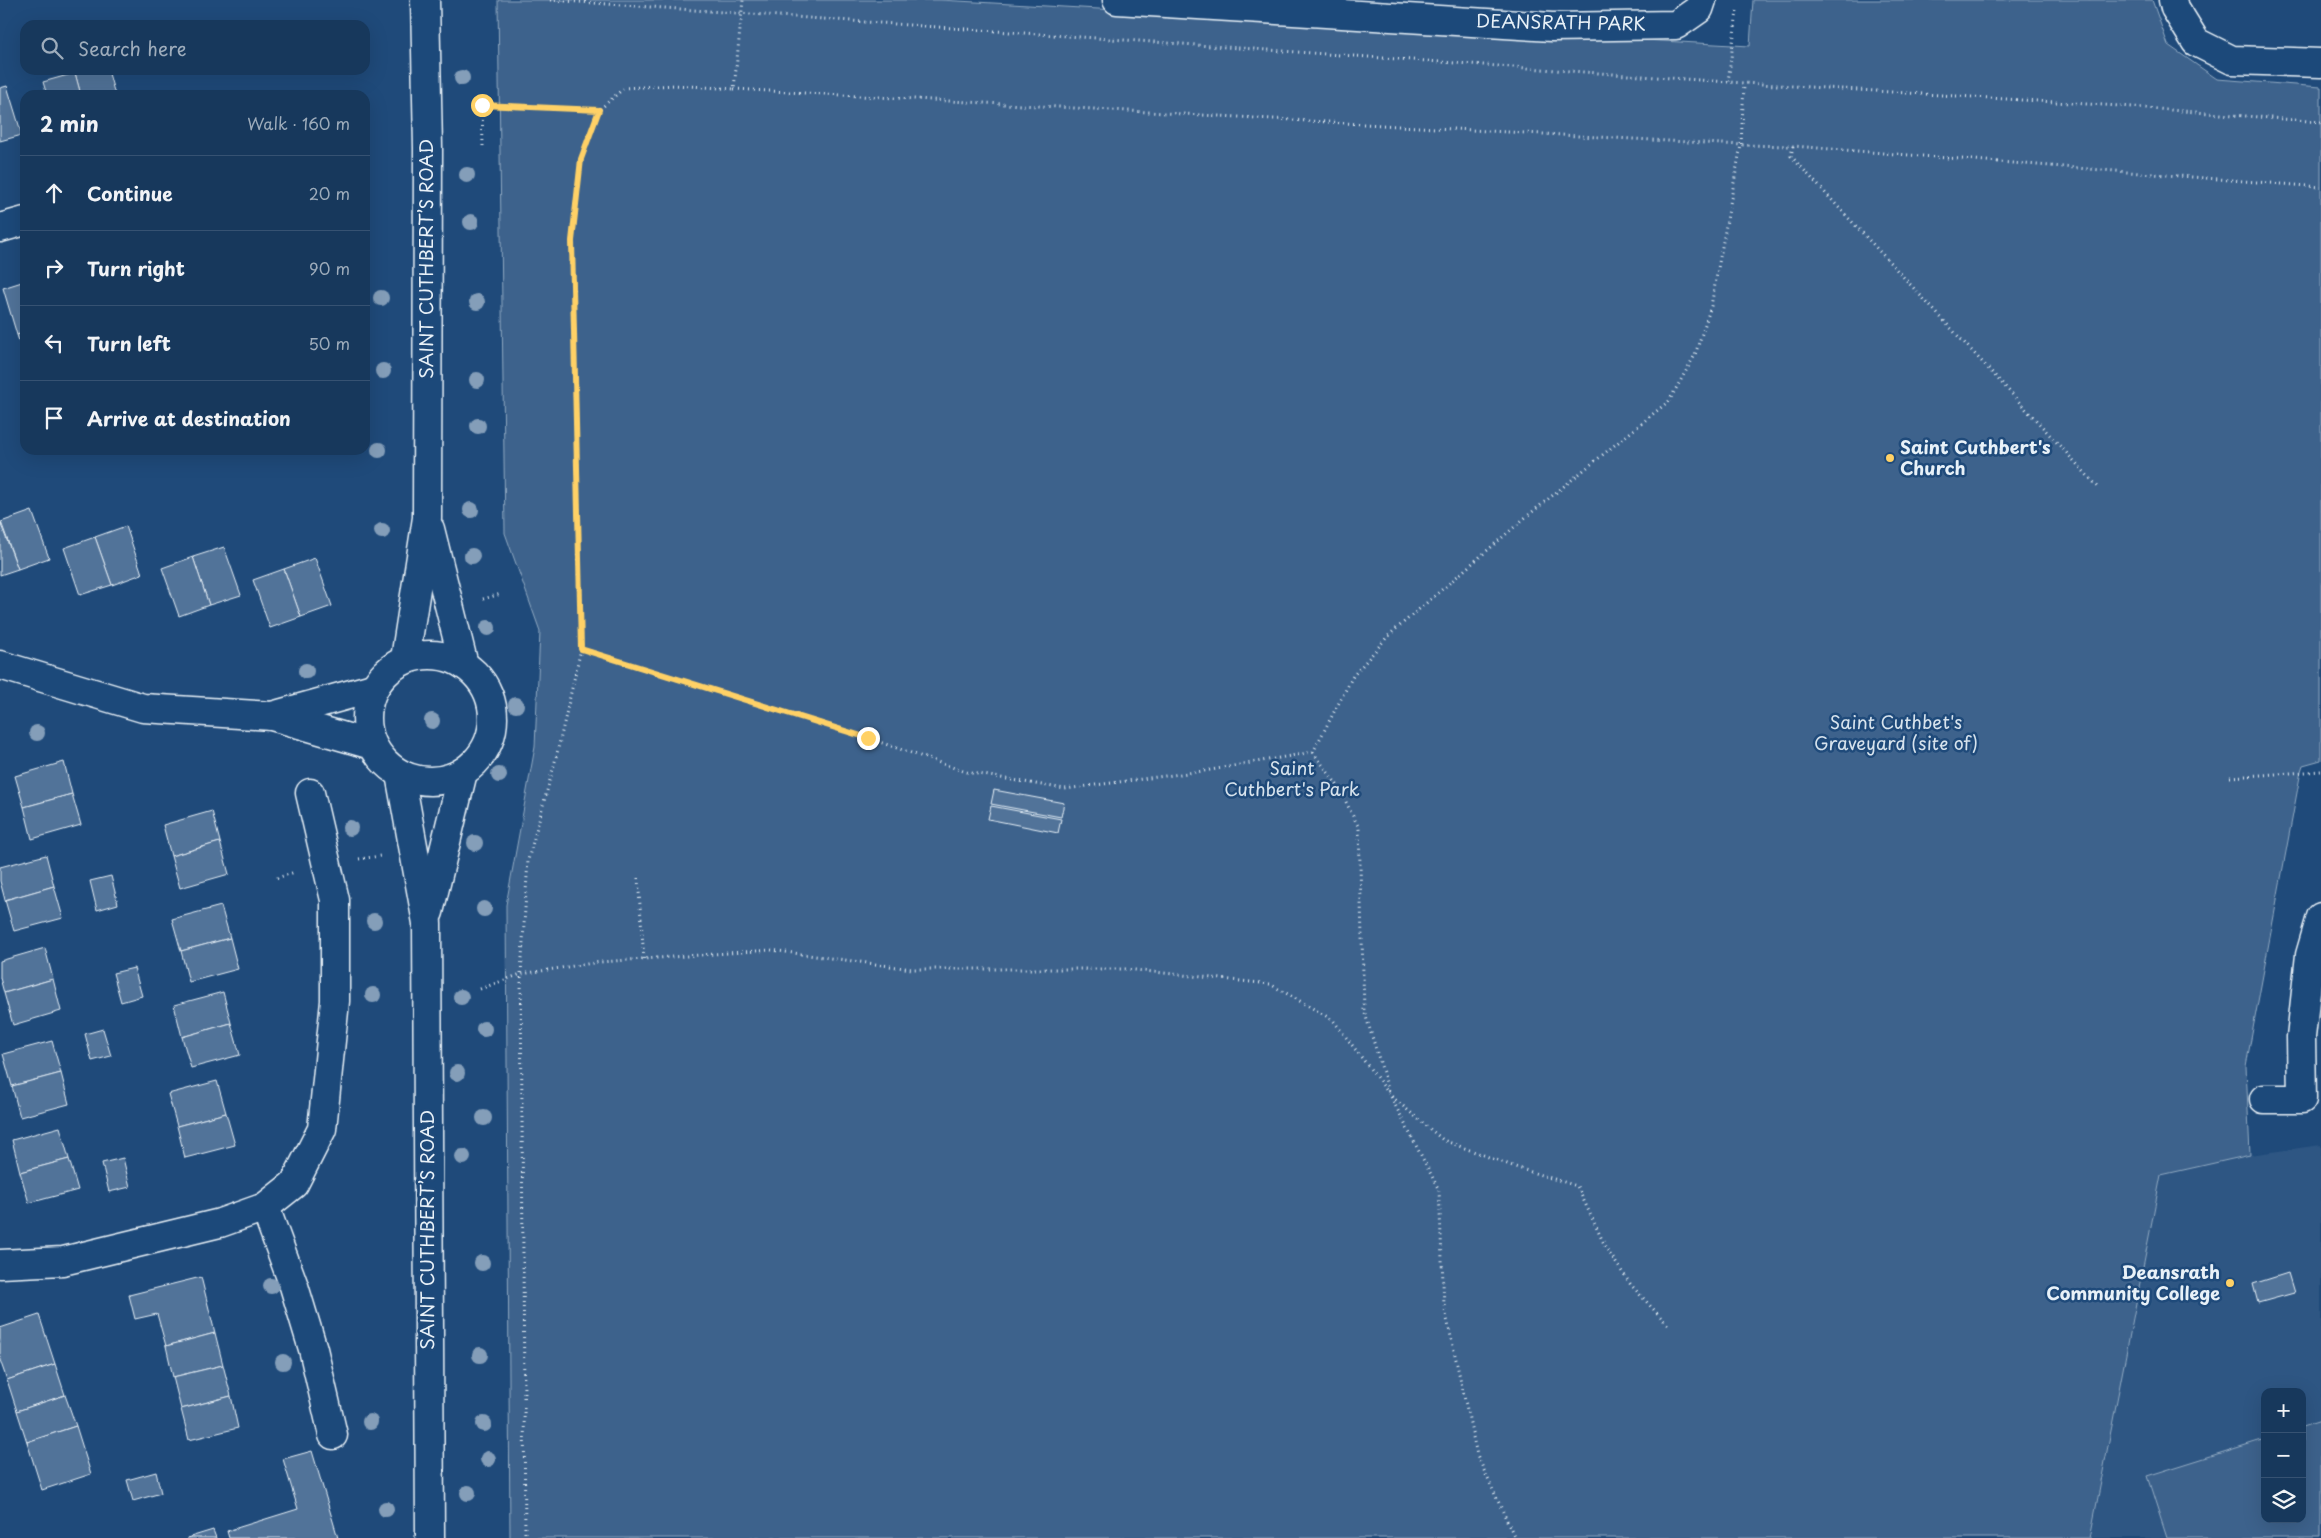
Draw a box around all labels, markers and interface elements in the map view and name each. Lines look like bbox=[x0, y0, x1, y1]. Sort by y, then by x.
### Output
street label: DEANSRATH PARK bbox=[1476, 7, 1646, 36]
search box bbox=[20, 20, 370, 75]
icon: search bbox=[38, 34, 66, 62]
text: Search here bbox=[78, 34, 187, 62]
route start bbox=[471, 94, 494, 117]
text: 2 min bbox=[40, 107, 99, 139]
text: Walk · 160 m bbox=[247, 111, 350, 135]
street label: SAINT CUTHBERT’S ROAD bbox=[412, 139, 439, 379]
icon: ahead bbox=[40, 179, 68, 207]
text: Continue bbox=[87, 179, 173, 207]
text: 20 m bbox=[309, 181, 350, 205]
icon: right bbox=[40, 254, 68, 282]
text: Turn right bbox=[87, 254, 185, 282]
text: 90 m bbox=[309, 256, 350, 280]
icon: left bbox=[40, 329, 68, 357]
text: Turn left bbox=[87, 329, 171, 357]
text: 50 m bbox=[309, 331, 350, 355]
icon: arrive bbox=[40, 404, 68, 432]
text: Arrive at destination bbox=[87, 404, 291, 432]
place label: Saint Cuthbert's Church bbox=[1900, 433, 2051, 481]
marker: Saint Cuthbert's Church bbox=[1884, 452, 1896, 464]
park label: Saint Cuthbet's Graveyard (site of) bbox=[1814, 708, 1978, 756]
route end bbox=[857, 727, 880, 750]
park label: Saint Cuthbert's Park bbox=[1224, 754, 1360, 802]
street label: SAINT CUTHBERT’S ROAD bbox=[413, 1110, 440, 1350]
place label: Deansrath Community College bbox=[2046, 1258, 2220, 1306]
marker: Deansrath Community College bbox=[2224, 1277, 2236, 1289]
map controls bbox=[2261, 1388, 2306, 1523]
button: + bbox=[2261, 1388, 2306, 1433]
button: − bbox=[2261, 1433, 2306, 1478]
button: layers bbox=[2261, 1478, 2306, 1523]

